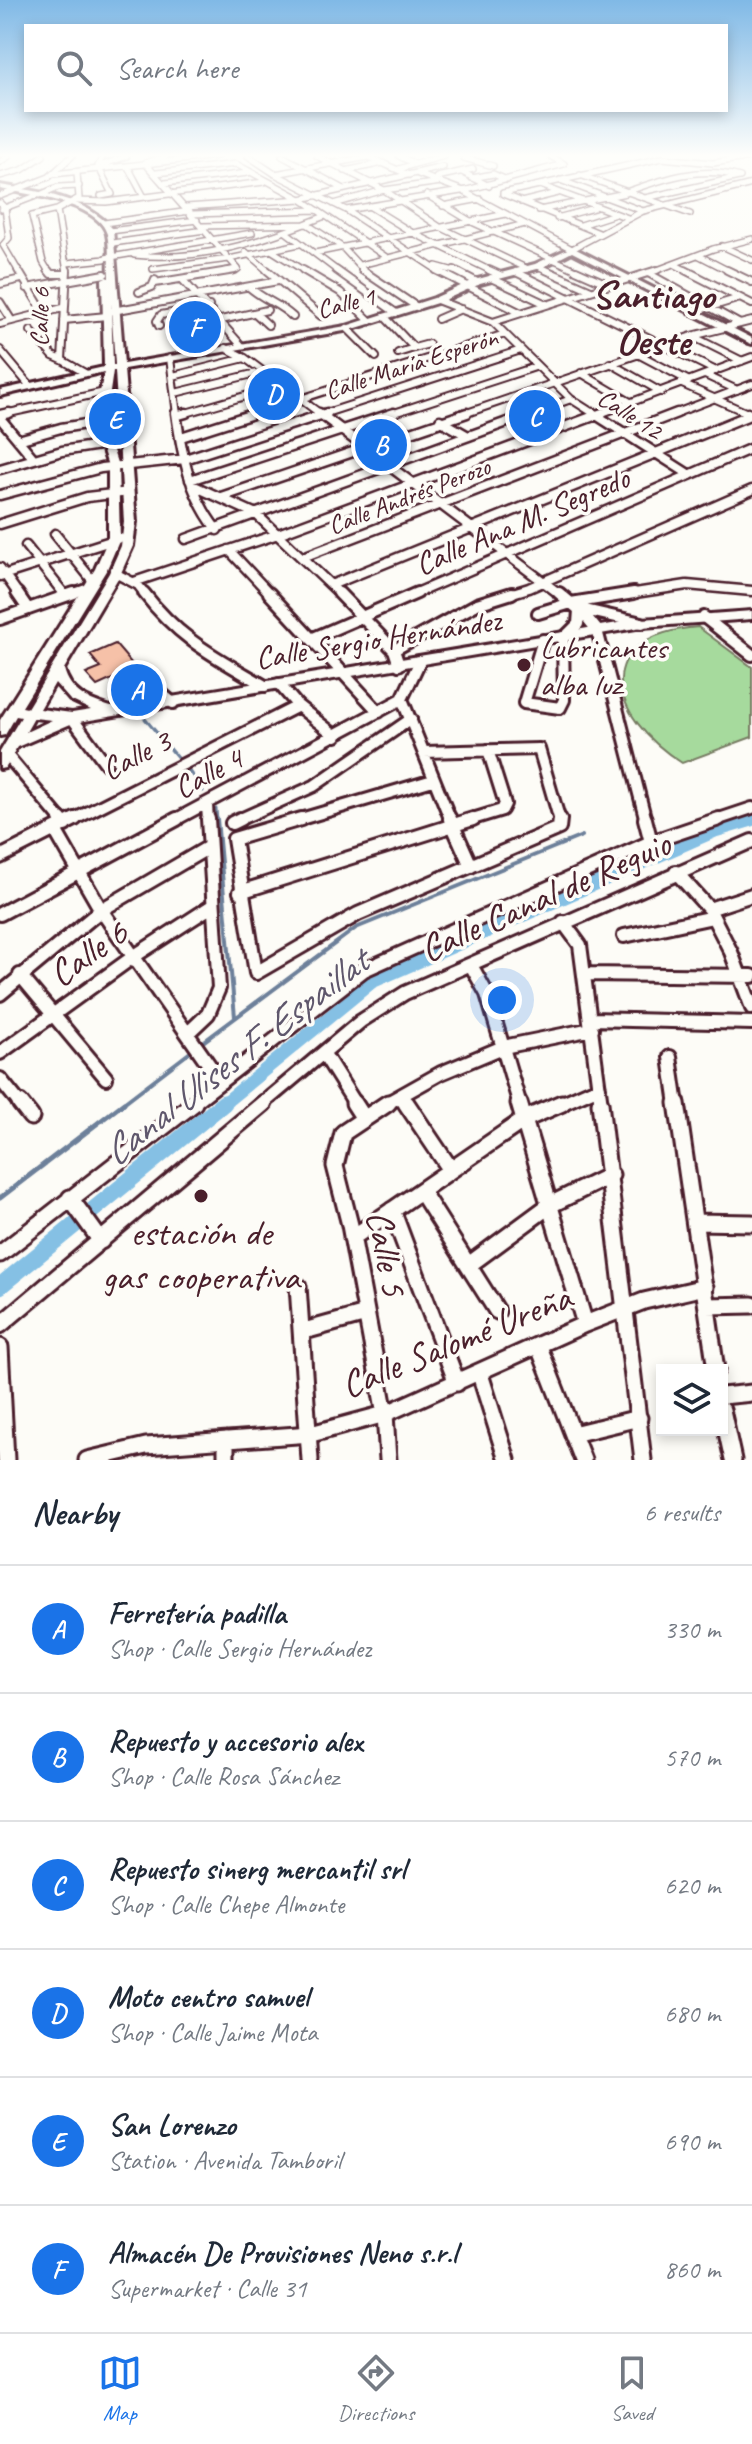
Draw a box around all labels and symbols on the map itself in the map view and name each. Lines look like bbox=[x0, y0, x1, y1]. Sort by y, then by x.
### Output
district label: Santiago Oeste bbox=[592, 270, 717, 366]
street label: Calle 1 bbox=[313, 280, 380, 326]
street label: Calle 6 bbox=[22, 286, 58, 347]
pin: F bbox=[169, 297, 221, 357]
street label: Calle María Esperón bbox=[321, 320, 503, 407]
pin: D bbox=[248, 364, 300, 424]
street label: Calle 12 bbox=[591, 381, 670, 448]
pin: C bbox=[509, 386, 561, 446]
pin: E bbox=[89, 389, 141, 449]
pin: B bbox=[355, 415, 407, 475]
street label: Calle Andrés Perozo bbox=[323, 449, 496, 542]
street label: Calle Ana M. Segredo bbox=[409, 457, 637, 585]
street label: Calle Sergio Hernández bbox=[252, 599, 506, 679]
place label: Lubricantes alba luz bbox=[540, 627, 670, 705]
marker: Lubricantes alba luz bbox=[515, 656, 533, 674]
pin: A bbox=[111, 660, 163, 720]
street label: Calle 3 bbox=[94, 719, 180, 790]
street label: Calle 4 bbox=[166, 736, 253, 808]
street label: Calle Canal de Reguio bbox=[413, 819, 679, 972]
street label: Calle 6 bbox=[39, 908, 138, 997]
water label: Canal Ulises F. Espaillat bbox=[92, 933, 384, 1176]
your location bbox=[482, 980, 522, 1020]
marker: estación de gas cooperativa bbox=[192, 1187, 210, 1205]
street label: Calle 5 bbox=[356, 1206, 419, 1302]
place label: estación de gas cooperativa bbox=[102, 1209, 302, 1300]
street label: Calle Salomé Ureña bbox=[334, 1273, 580, 1409]

